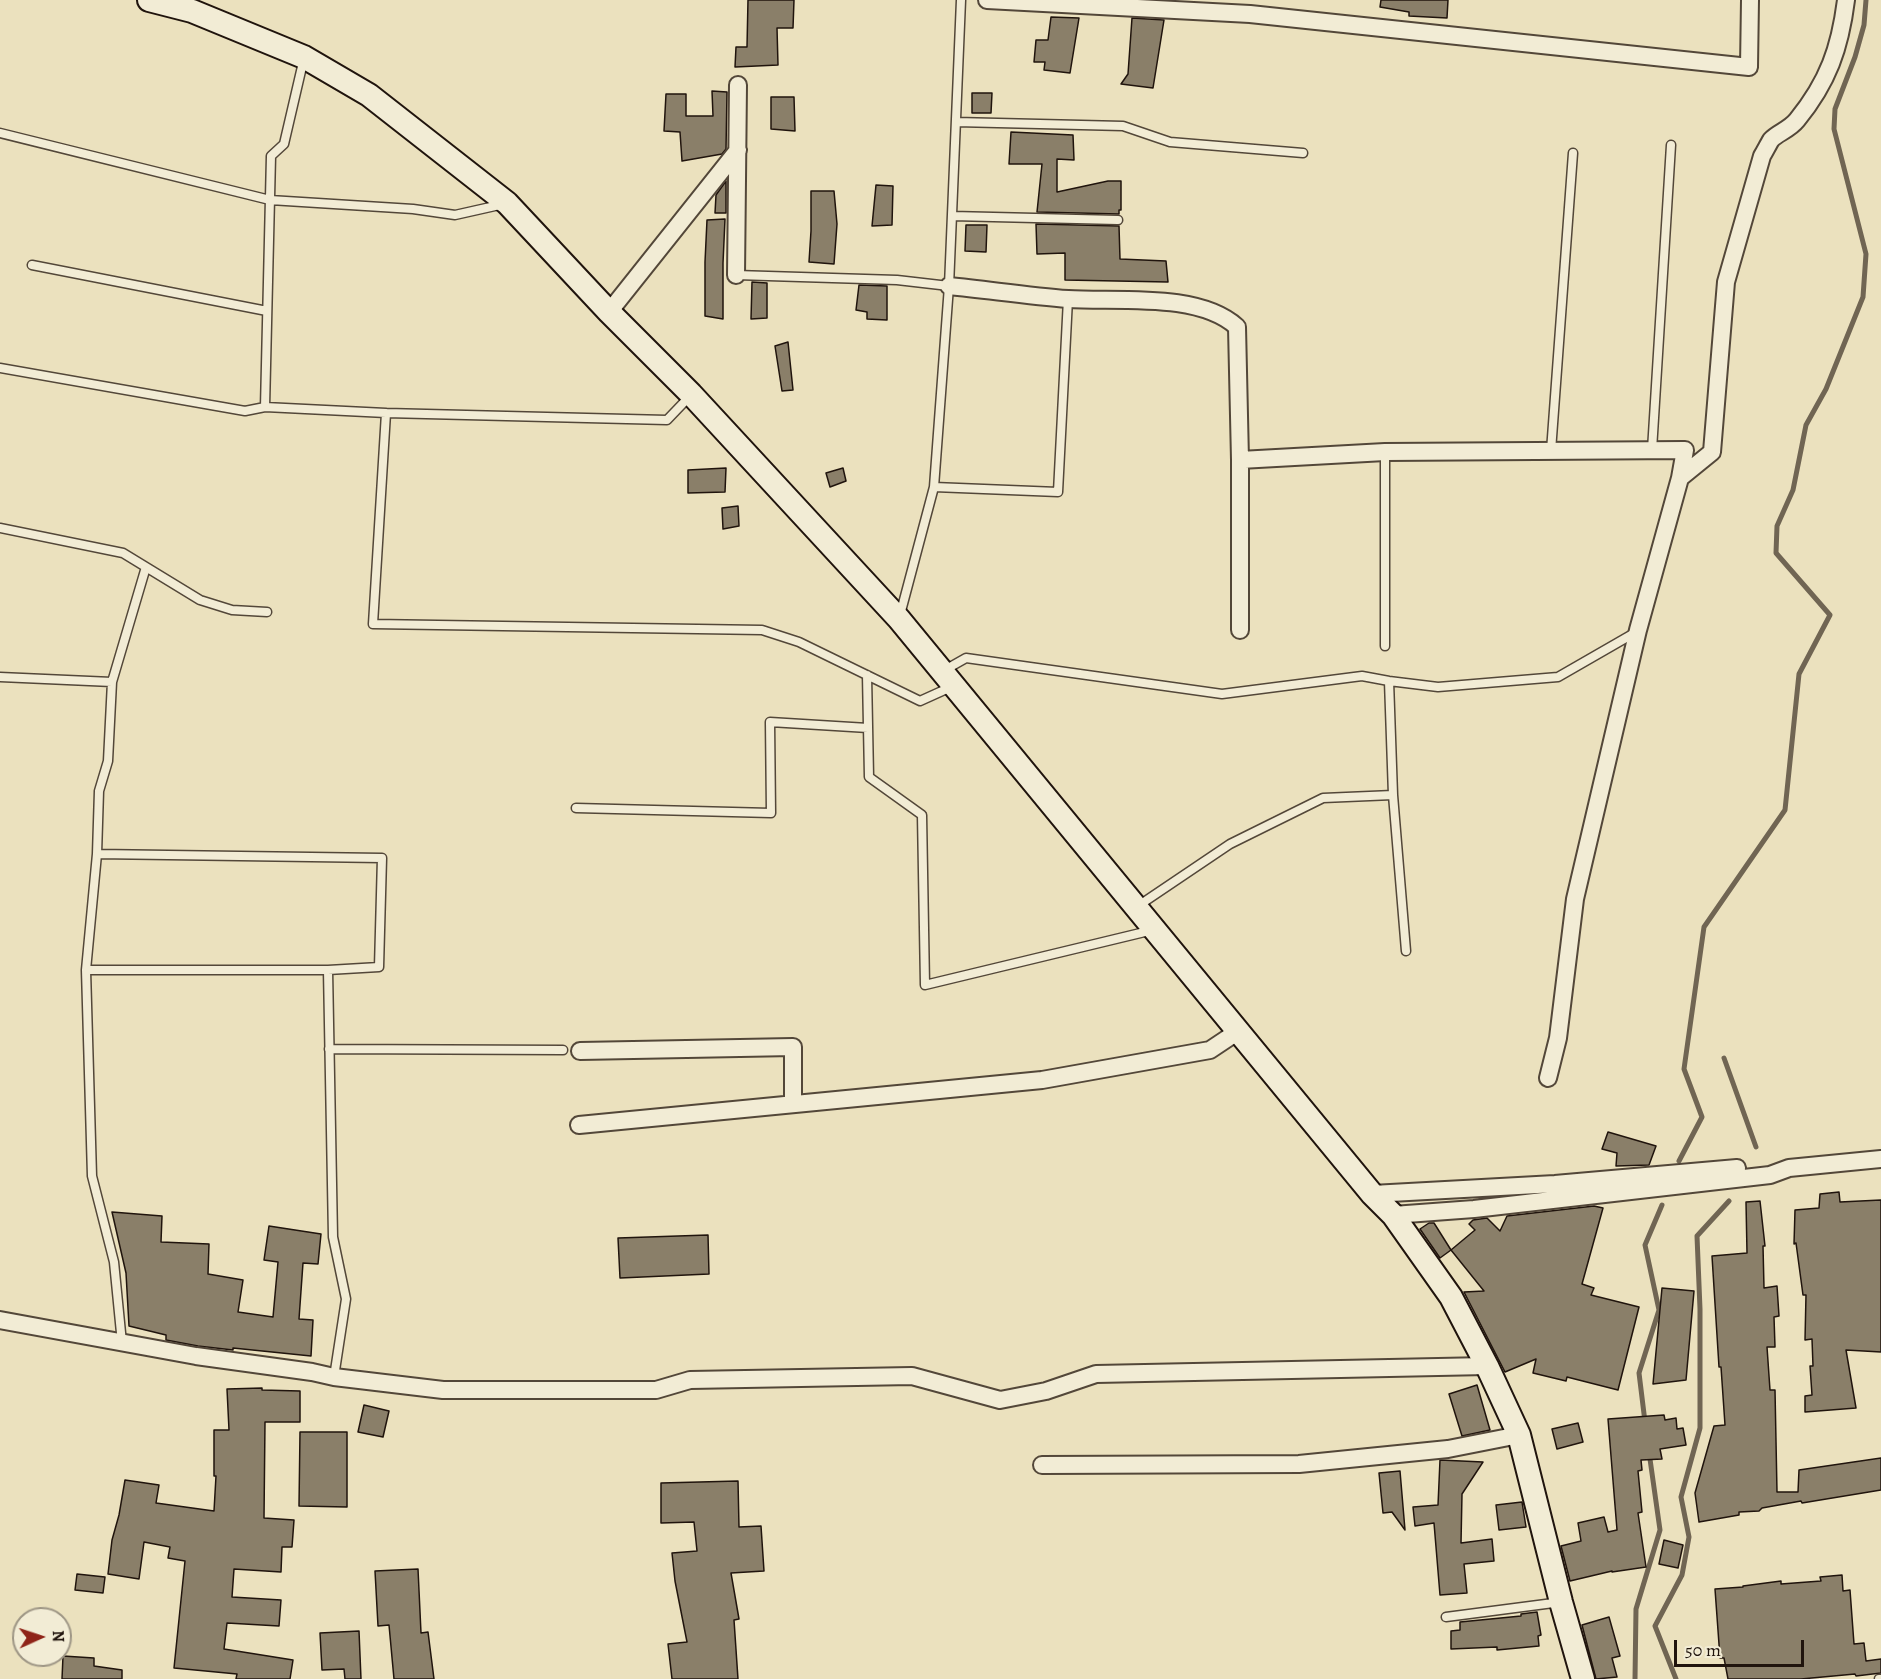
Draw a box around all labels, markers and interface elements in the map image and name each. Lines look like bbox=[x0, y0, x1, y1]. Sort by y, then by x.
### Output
north arrow bbox=[12, 1607, 72, 1667]
scale bar bbox=[1677, 1628, 1808, 1666]
text: N bbox=[47, 1630, 69, 1643]
text: 50 m bbox=[1685, 1638, 1721, 1662]

